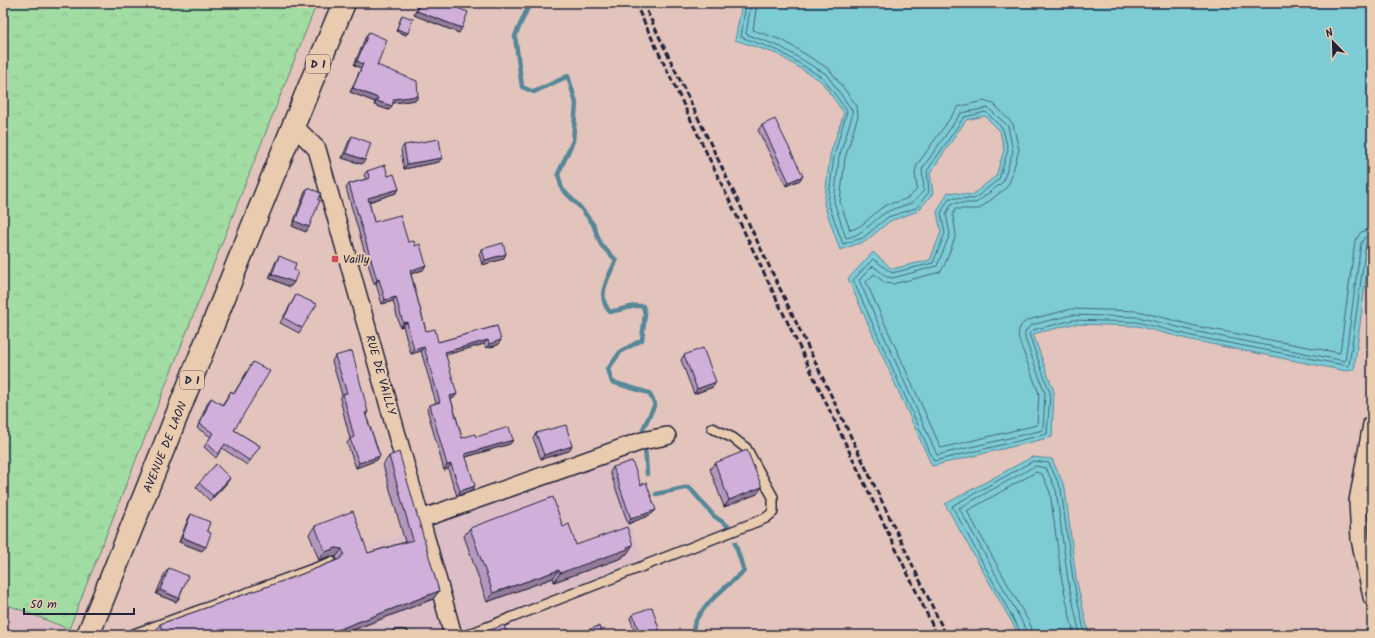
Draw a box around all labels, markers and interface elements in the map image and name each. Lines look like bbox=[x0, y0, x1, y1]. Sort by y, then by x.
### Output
north arrow bbox=[1313, 22, 1353, 62]
text: N bbox=[1323, 24, 1336, 43]
road number: D 1 bbox=[306, 55, 330, 73]
place label: Vailly bbox=[343, 250, 370, 269]
marker: Vailly bbox=[330, 254, 340, 264]
street label: RUE DE VAILLY bbox=[360, 333, 401, 419]
road number: D 1 bbox=[180, 371, 204, 389]
street label: AVENUE DE LAON bbox=[139, 399, 192, 496]
scale bar bbox=[24, 590, 134, 616]
text: 50 m bbox=[30, 595, 57, 614]

